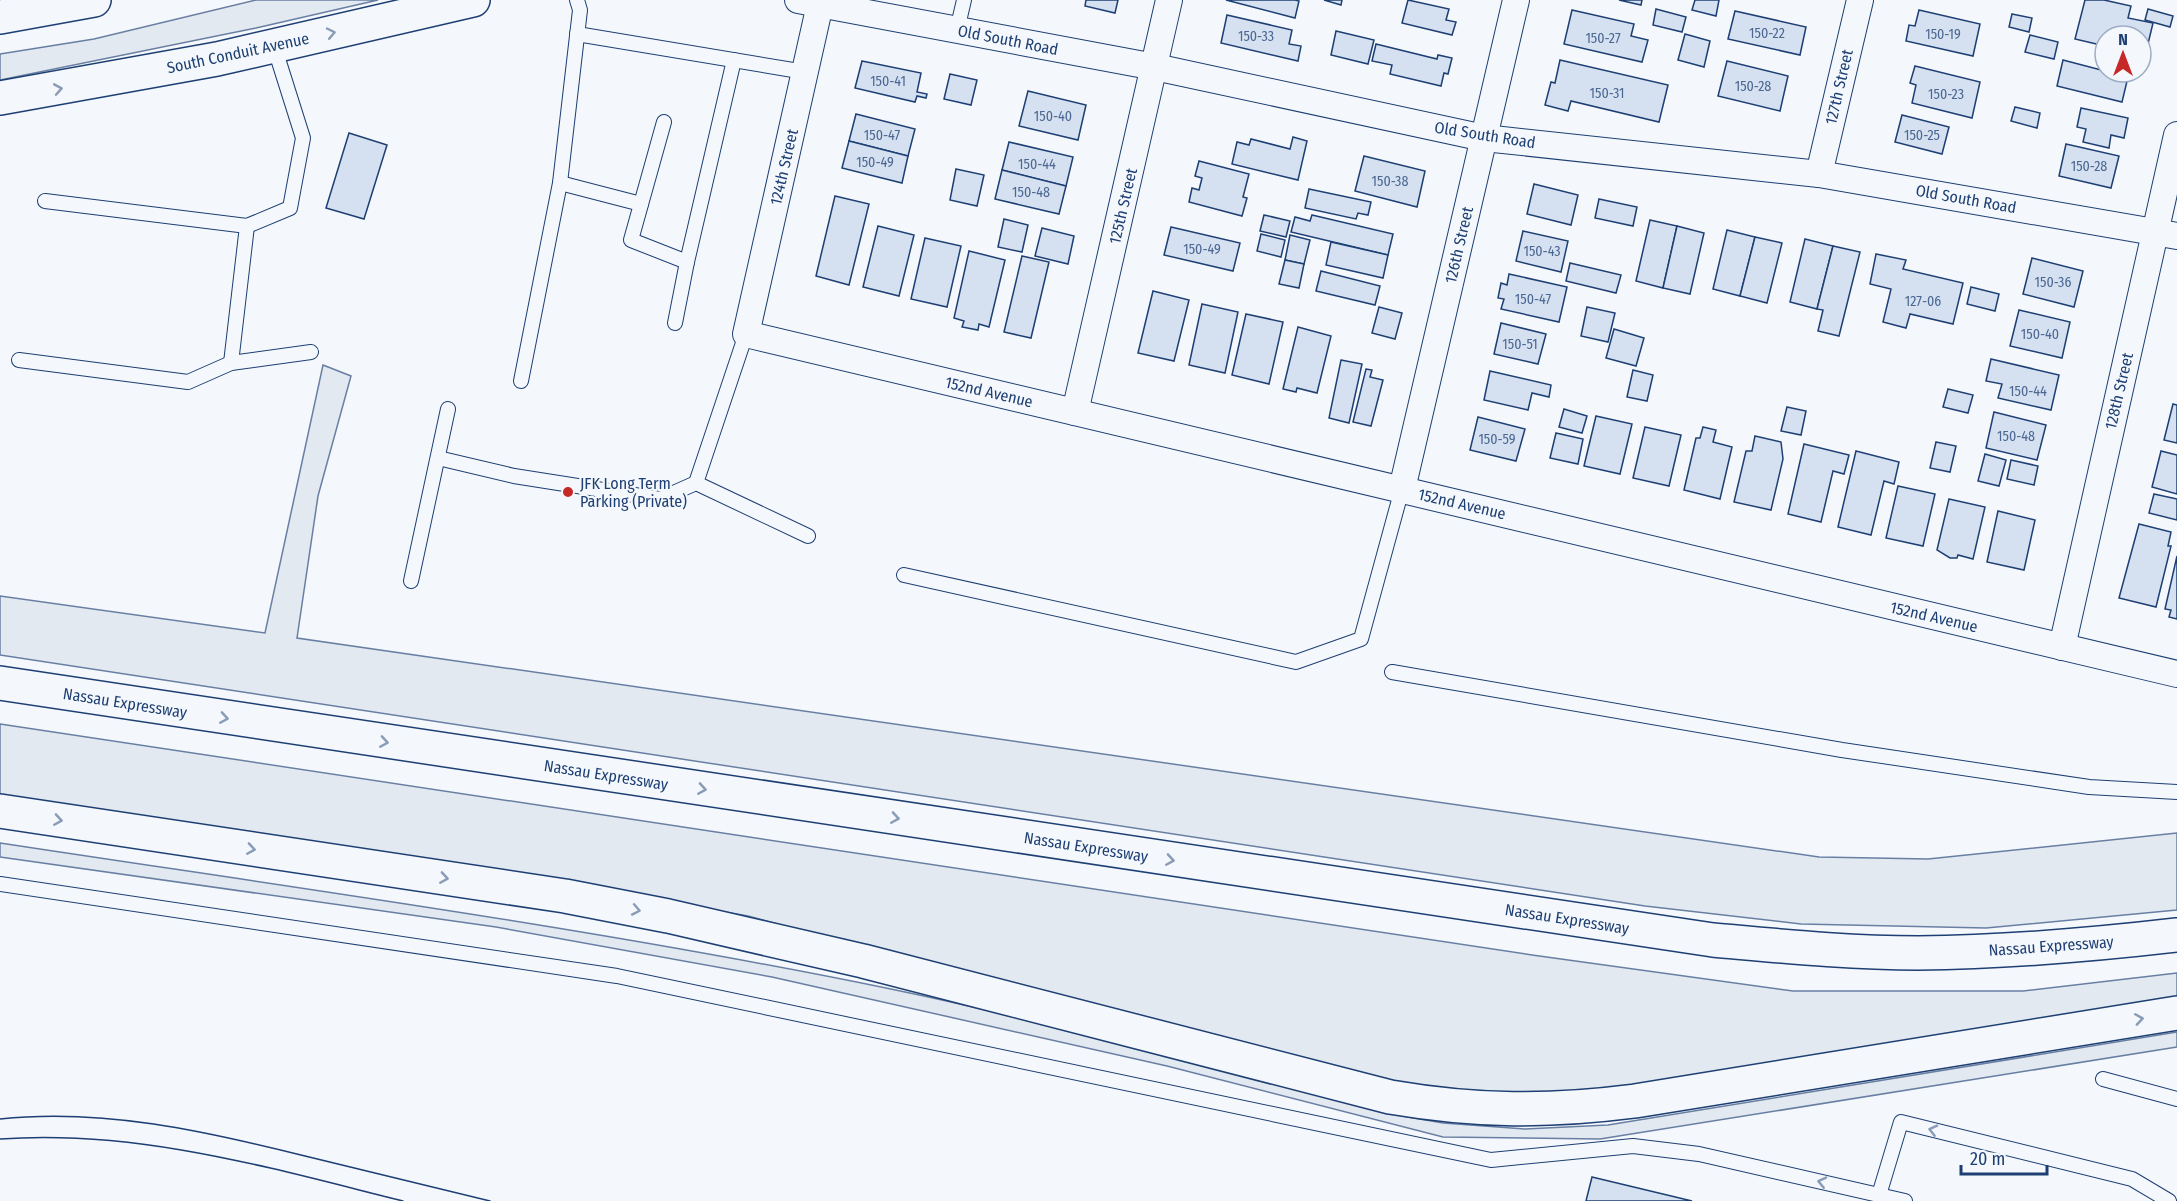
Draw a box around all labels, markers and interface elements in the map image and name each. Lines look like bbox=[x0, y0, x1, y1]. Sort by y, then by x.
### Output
street label: Old South Road bbox=[956, 21, 1060, 59]
north arrow bbox=[2093, 24, 2153, 84]
house number: 150-22 bbox=[1749, 25, 1785, 42]
house number: 150-19 bbox=[1925, 26, 1961, 43]
one-way arrow bbox=[326, 28, 336, 41]
house number: 150-33 bbox=[1238, 28, 1274, 45]
street label: South Conduit Avenue bbox=[165, 29, 311, 77]
house number: 150-27 bbox=[1585, 30, 1621, 47]
text: N bbox=[2118, 30, 2128, 49]
street label: 127th Street bbox=[1821, 47, 1857, 126]
house number: 150-41 bbox=[870, 73, 906, 90]
house number: 150-28 bbox=[1735, 78, 1771, 95]
one-way arrow bbox=[53, 83, 62, 95]
house number: 150-31 bbox=[1590, 85, 1624, 102]
house number: 150-23 bbox=[1928, 86, 1964, 103]
house number: 150-40 bbox=[1034, 108, 1072, 125]
street label: Old South Road bbox=[1433, 118, 1537, 152]
street label: 124th Street bbox=[766, 126, 802, 207]
house number: 150-47 bbox=[864, 127, 901, 144]
house number: 150-25 bbox=[1904, 127, 1940, 144]
house number: 150-49 bbox=[856, 154, 894, 171]
house number: 150-44 bbox=[1018, 156, 1056, 173]
house number: 150-28 bbox=[2071, 158, 2107, 175]
street label: 125th Street bbox=[1105, 165, 1141, 246]
house number: 150-38 bbox=[1372, 173, 1408, 190]
street label: Old South Road bbox=[1914, 181, 2018, 217]
house number: 150-48 bbox=[1012, 184, 1050, 201]
street label: 126th Street bbox=[1441, 204, 1477, 285]
house number: 150-49 bbox=[1183, 241, 1221, 258]
house number: 150-43 bbox=[1523, 243, 1561, 260]
house number: 150-36 bbox=[2035, 274, 2071, 291]
house number: 150-47 bbox=[1515, 291, 1552, 308]
house number: 127-06 bbox=[1905, 293, 1941, 310]
house number: 150-40 bbox=[2021, 326, 2059, 343]
house number: 150-51 bbox=[1502, 336, 1538, 353]
street label: 128th Street bbox=[2101, 350, 2137, 431]
street label: 152nd Avenue bbox=[943, 373, 1035, 411]
house number: 150-44 bbox=[2009, 383, 2047, 400]
house number: 150-48 bbox=[1997, 428, 2035, 445]
house number: 150-59 bbox=[1478, 431, 1516, 448]
place label: JFK Long Term Parking (Private) bbox=[580, 474, 687, 511]
marker: JFK Long Term Parking (Private) bbox=[561, 485, 575, 499]
street label: 152nd Avenue bbox=[1416, 485, 1508, 523]
street label: 152nd Avenue bbox=[1888, 598, 1980, 636]
street label: Nassau Expressway bbox=[62, 684, 189, 722]
one-way arrow bbox=[219, 711, 229, 723]
one-way arrow bbox=[380, 735, 389, 747]
street label: Nassau Expressway bbox=[543, 756, 670, 794]
one-way arrow bbox=[697, 783, 706, 795]
one-way arrow bbox=[890, 812, 899, 824]
one-way arrow bbox=[53, 814, 62, 826]
street label: Nassau Expressway bbox=[1023, 828, 1150, 866]
one-way arrow bbox=[246, 842, 255, 854]
one-way arrow bbox=[1166, 853, 1175, 865]
one-way arrow bbox=[439, 871, 448, 883]
street label: Nassau Expressway bbox=[1504, 900, 1631, 938]
one-way arrow bbox=[631, 903, 641, 916]
street label: Nassau Expressway bbox=[1988, 932, 2115, 960]
one-way arrow bbox=[2134, 1014, 2144, 1026]
one-way arrow bbox=[1928, 1124, 1938, 1137]
scale bar bbox=[1961, 1138, 2046, 1176]
text: 20 m bbox=[1970, 1148, 2005, 1170]
one-way arrow bbox=[1817, 1176, 1827, 1189]

